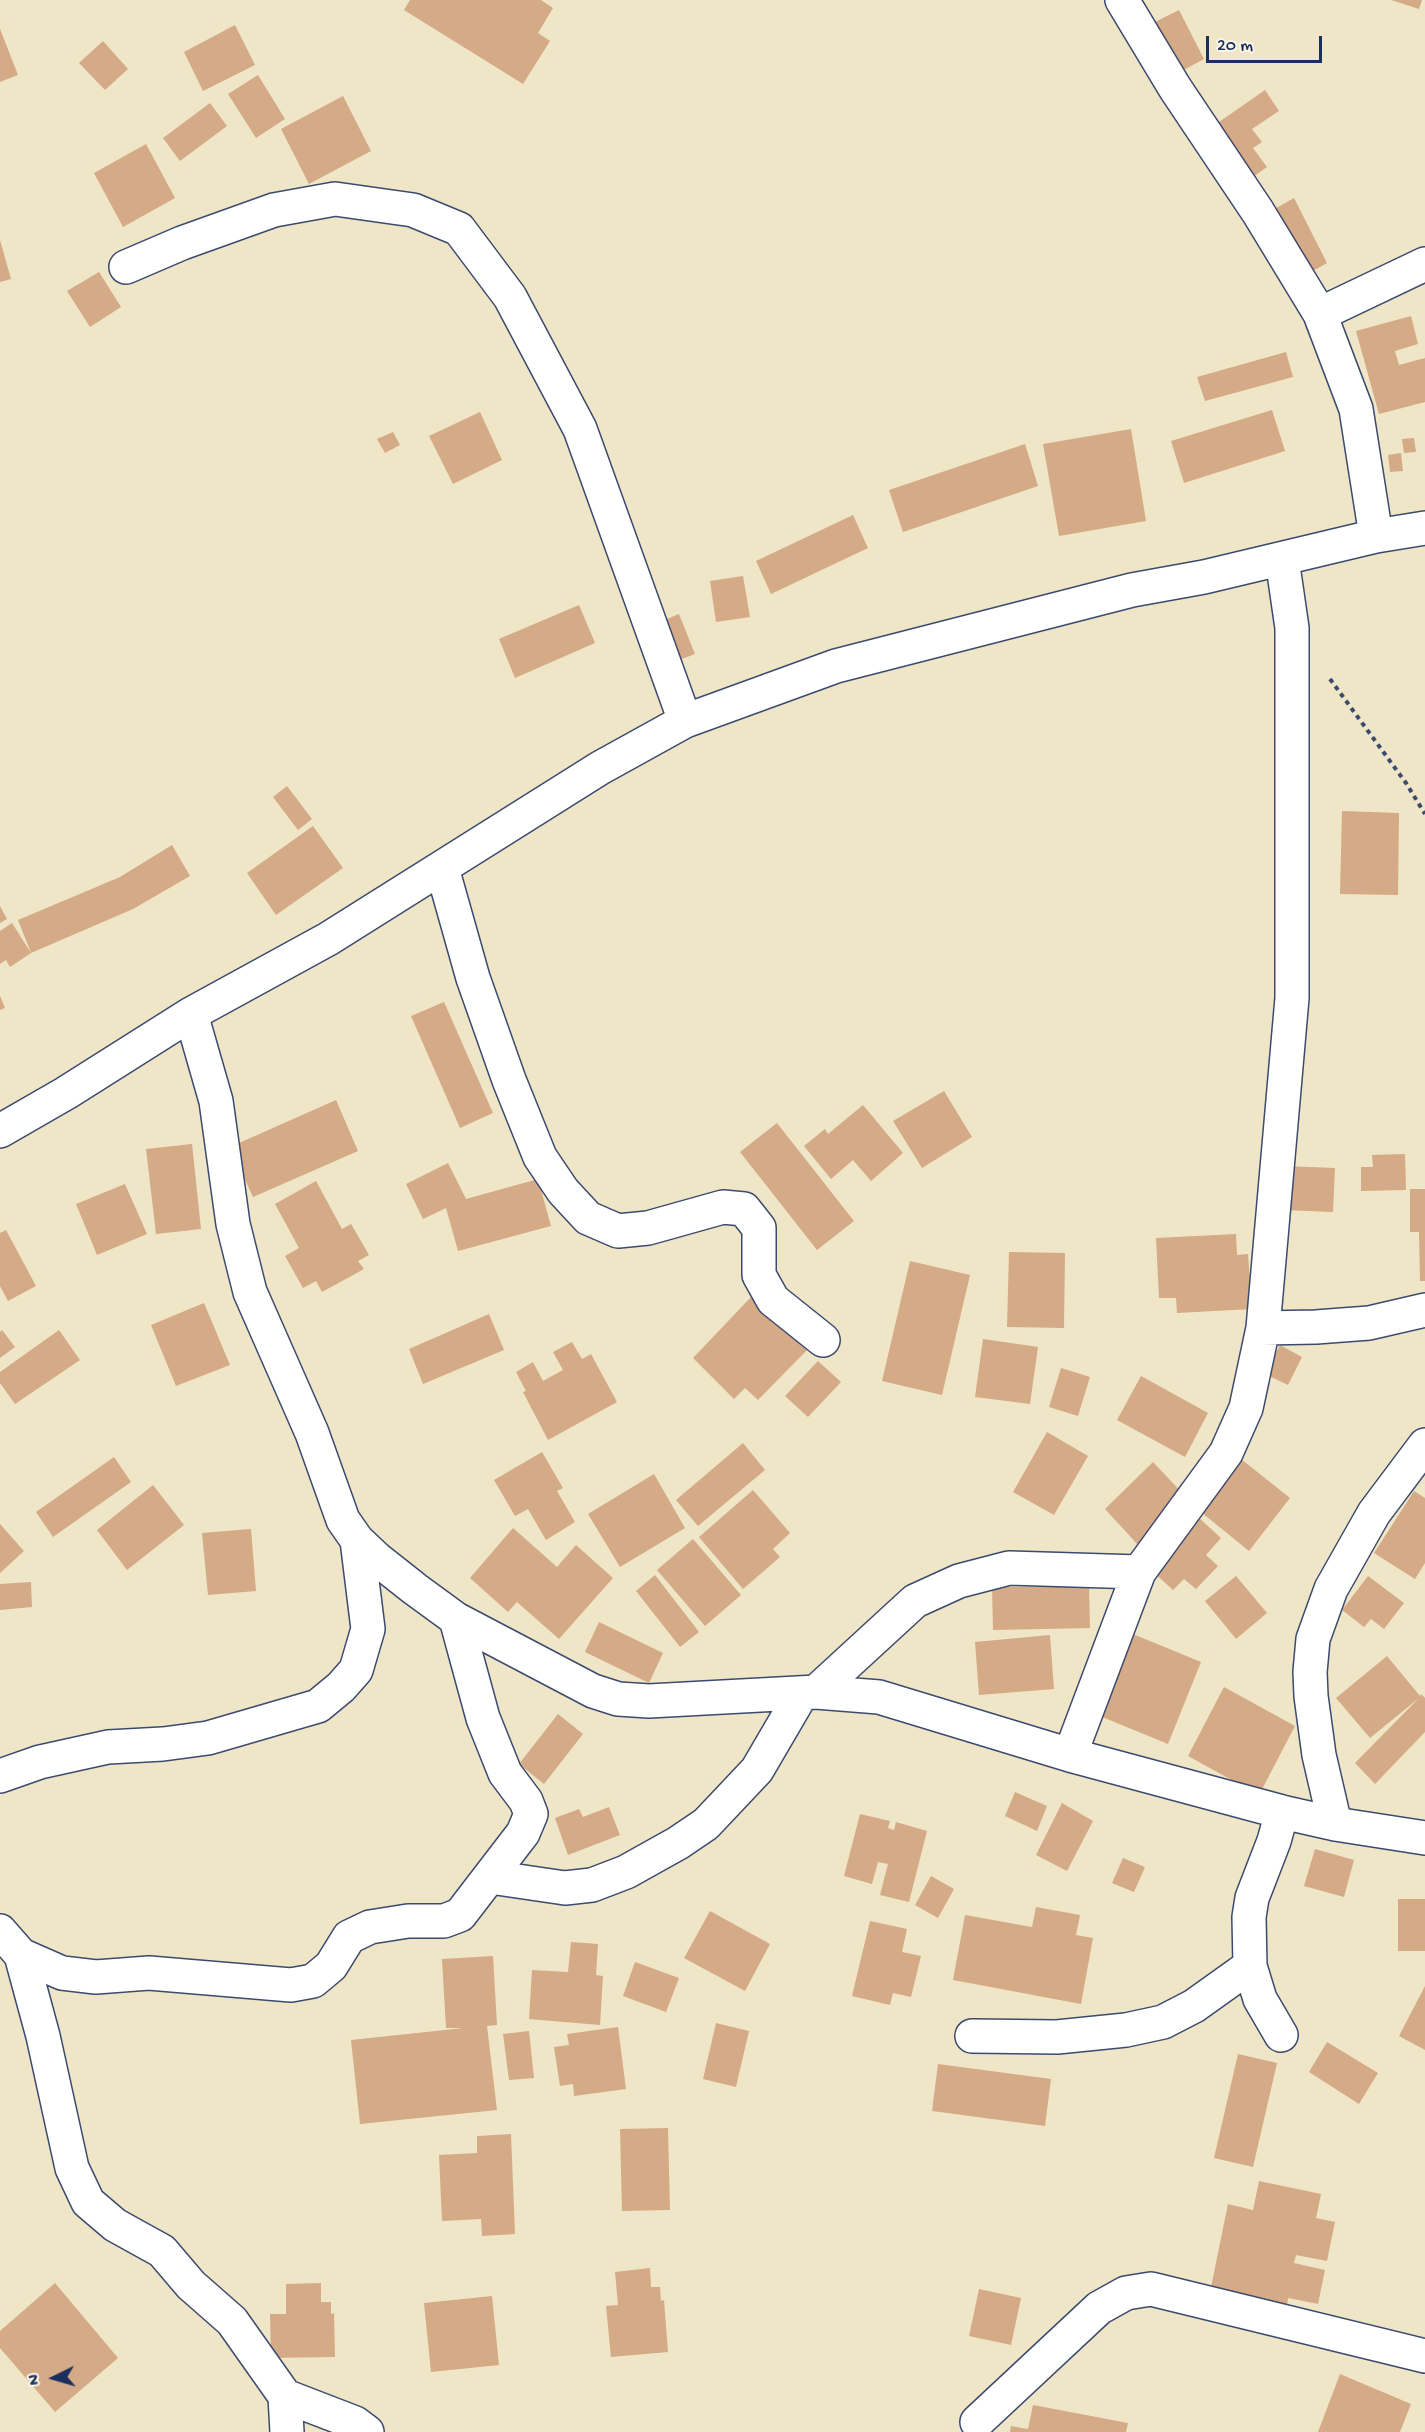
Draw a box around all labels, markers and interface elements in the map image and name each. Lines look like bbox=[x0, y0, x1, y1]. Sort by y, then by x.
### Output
scale bar bbox=[1209, 24, 1324, 62]
text: 20 m bbox=[1217, 36, 1253, 57]
north arrow bbox=[24, 2348, 84, 2408]
text: N bbox=[26, 2374, 45, 2386]

